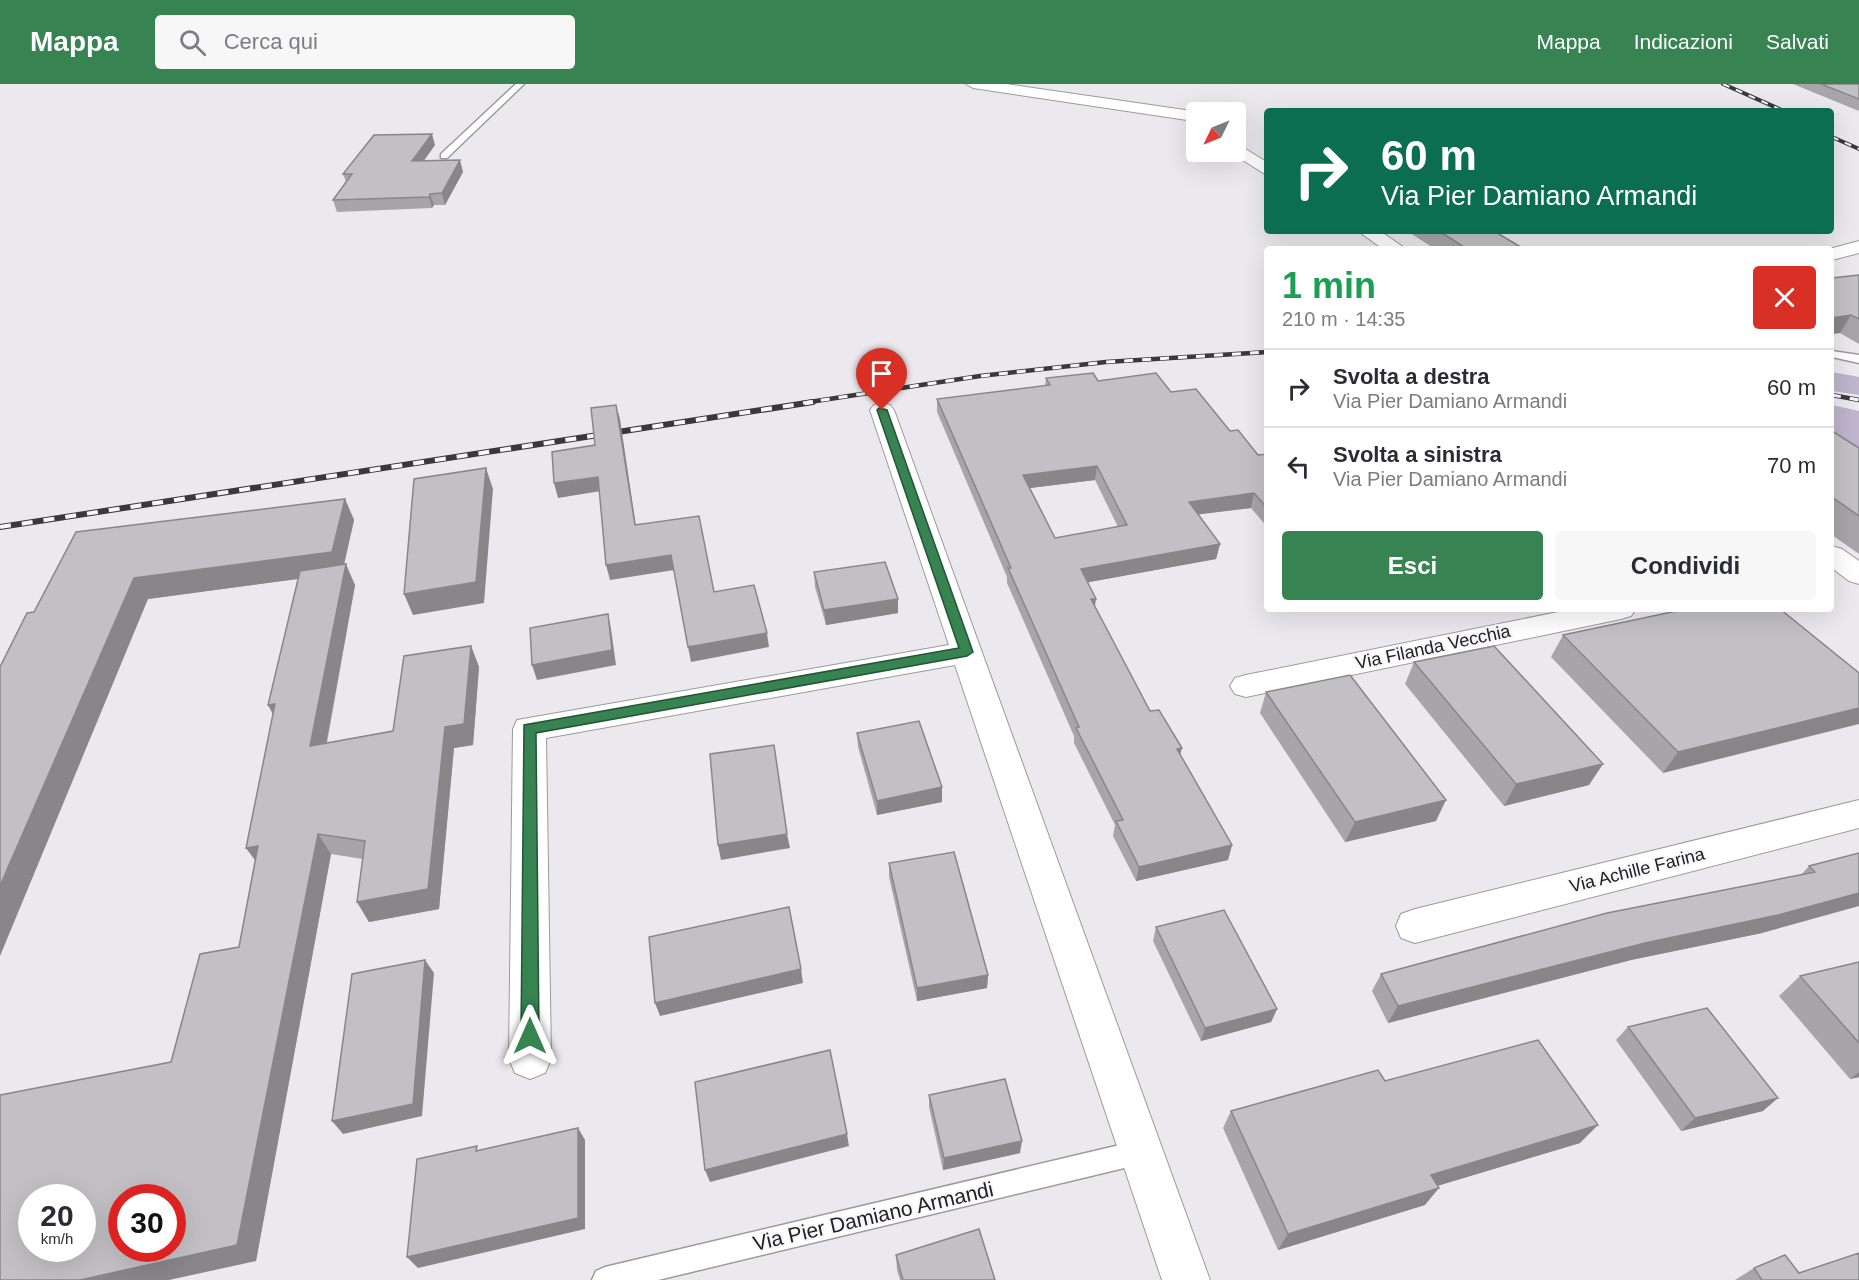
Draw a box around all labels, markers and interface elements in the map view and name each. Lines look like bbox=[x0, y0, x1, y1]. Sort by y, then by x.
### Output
search box bbox=[155, 15, 575, 69]
text: Mappa bbox=[30, 26, 119, 57]
icon: search bbox=[176, 26, 209, 59]
text: Cerca qui bbox=[224, 29, 318, 54]
text: Mappa bbox=[1537, 30, 1601, 53]
text: Indicazioni bbox=[1634, 30, 1733, 53]
text: Salvati bbox=[1766, 30, 1829, 53]
north arrow bbox=[1186, 102, 1246, 162]
map controls bbox=[1186, 102, 1246, 162]
icon: right bbox=[1282, 132, 1360, 210]
text: 60 m bbox=[1381, 132, 1477, 179]
text: Via Pier Damiano Armandi bbox=[1381, 181, 1697, 211]
text: 1 min bbox=[1282, 265, 1376, 306]
button: close bbox=[1753, 266, 1816, 329]
text: 210 m · 14:35 bbox=[1282, 308, 1405, 330]
pin bbox=[856, 348, 907, 410]
icon: arrive bbox=[865, 357, 898, 390]
text: Svolta a destra bbox=[1333, 364, 1490, 389]
icon: right bbox=[1282, 372, 1315, 405]
text: 60 m bbox=[1767, 375, 1816, 400]
text: Via Pier Damiano Armandi bbox=[1333, 390, 1567, 412]
text: Svolta a sinistra bbox=[1333, 442, 1502, 467]
icon: left bbox=[1282, 450, 1315, 483]
text: 70 m bbox=[1767, 453, 1816, 478]
text: Via Pier Damiano Armandi bbox=[1333, 468, 1567, 490]
button: Esci bbox=[1282, 531, 1543, 600]
button: Condividi bbox=[1555, 531, 1816, 600]
street label: Via Filanda Vecchia bbox=[1354, 621, 1513, 673]
street label: Via Achille Farina bbox=[1567, 843, 1708, 896]
position arrow bbox=[498, 1004, 562, 1068]
street label: Via Pier Damiano Armandi bbox=[751, 1177, 995, 1255]
speed limit sign: 30 bbox=[108, 1184, 186, 1262]
text: 20 bbox=[40, 1199, 74, 1232]
text: km/h bbox=[41, 1230, 73, 1247]

